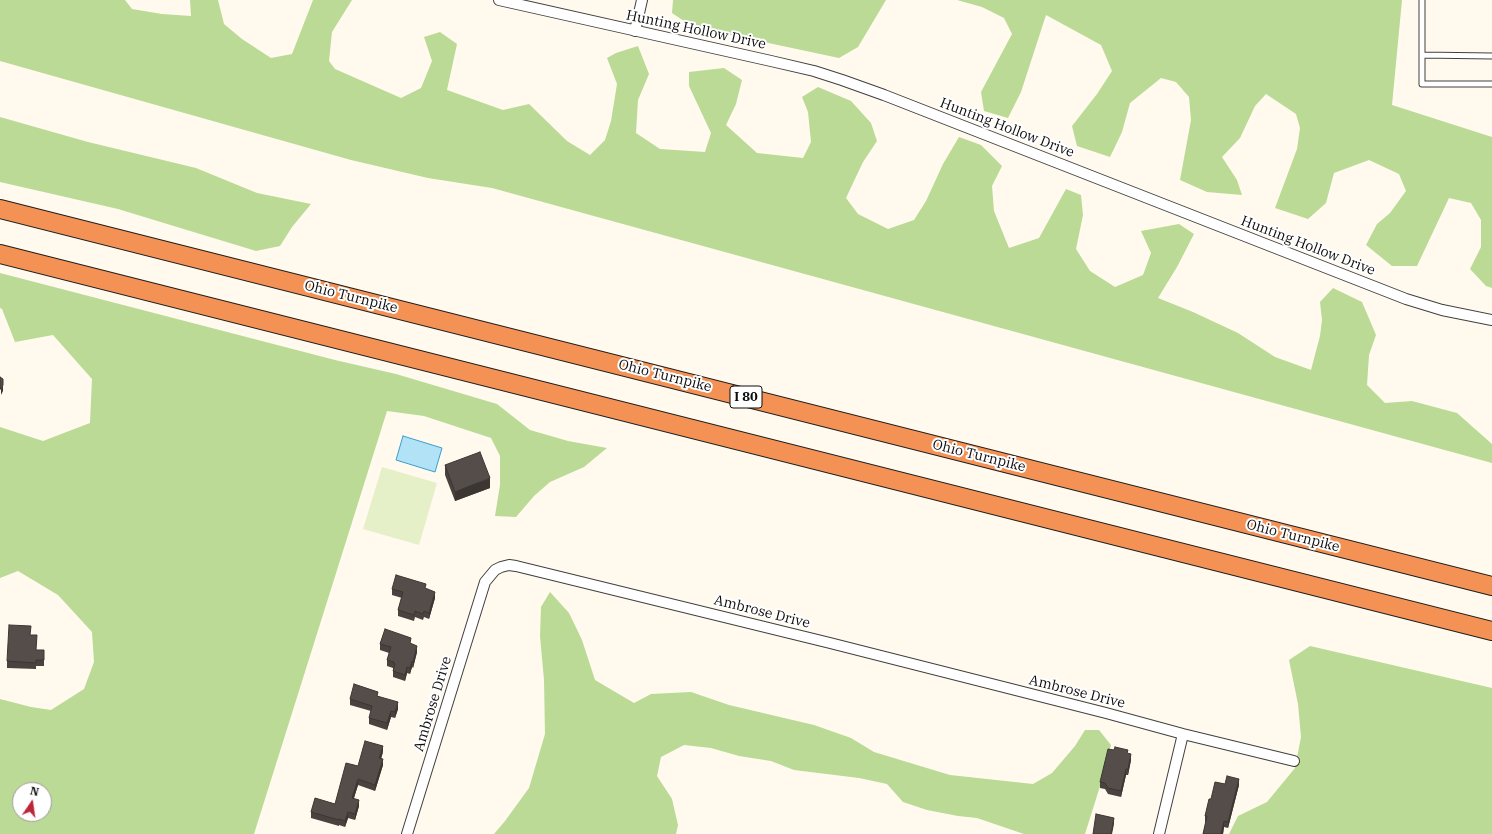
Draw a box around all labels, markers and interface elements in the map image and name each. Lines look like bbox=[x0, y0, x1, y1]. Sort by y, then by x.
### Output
street label: Hunting Hollow Drive bbox=[625, 7, 767, 53]
street label: Hunting Hollow Drive bbox=[938, 95, 1076, 161]
street label: Hunting Hollow Drive bbox=[1239, 213, 1377, 279]
street label: Ohio Turnpike bbox=[303, 277, 399, 317]
street label: Ohio Turnpike bbox=[617, 356, 713, 396]
road number: I 80 bbox=[730, 386, 762, 408]
street label: Ohio Turnpike bbox=[931, 436, 1027, 476]
street label: Ohio Turnpike bbox=[1245, 516, 1341, 556]
street label: Ambrose Drive bbox=[712, 592, 812, 632]
street label: Ambrose Drive bbox=[411, 655, 455, 753]
street label: Ambrose Drive bbox=[1027, 672, 1127, 712]
north arrow bbox=[12, 782, 52, 822]
text: N bbox=[29, 783, 40, 799]

